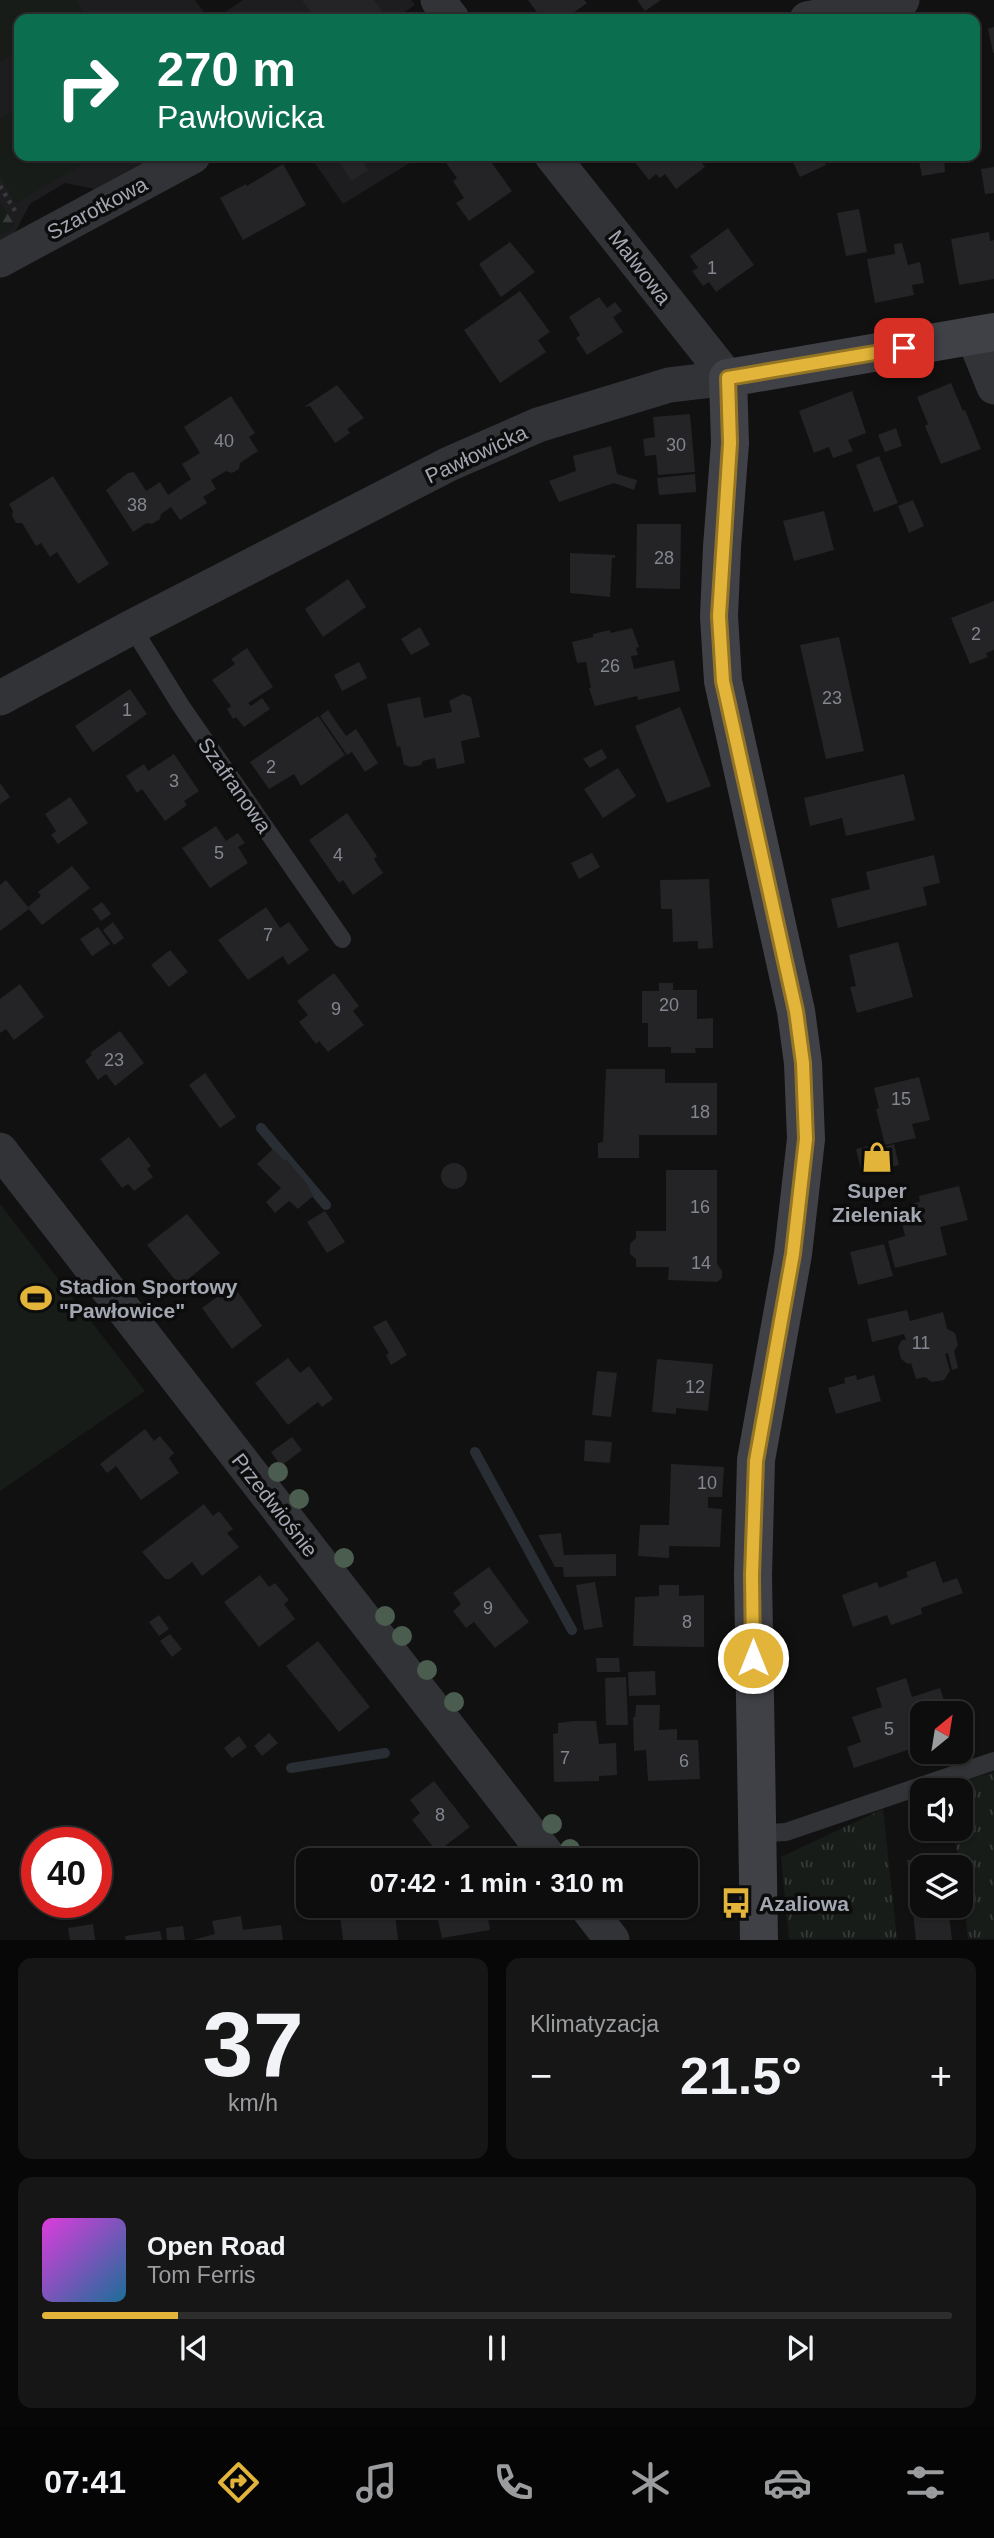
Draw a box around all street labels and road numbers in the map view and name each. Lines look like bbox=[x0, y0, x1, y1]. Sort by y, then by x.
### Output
street label: Szarotkowa bbox=[43, 172, 151, 244]
street label: Malwowa bbox=[604, 225, 676, 309]
street label: Pawłowicka bbox=[421, 420, 531, 488]
street label: Szafranowa bbox=[194, 733, 276, 837]
street label: Przedwiośnie bbox=[227, 1449, 323, 1561]

